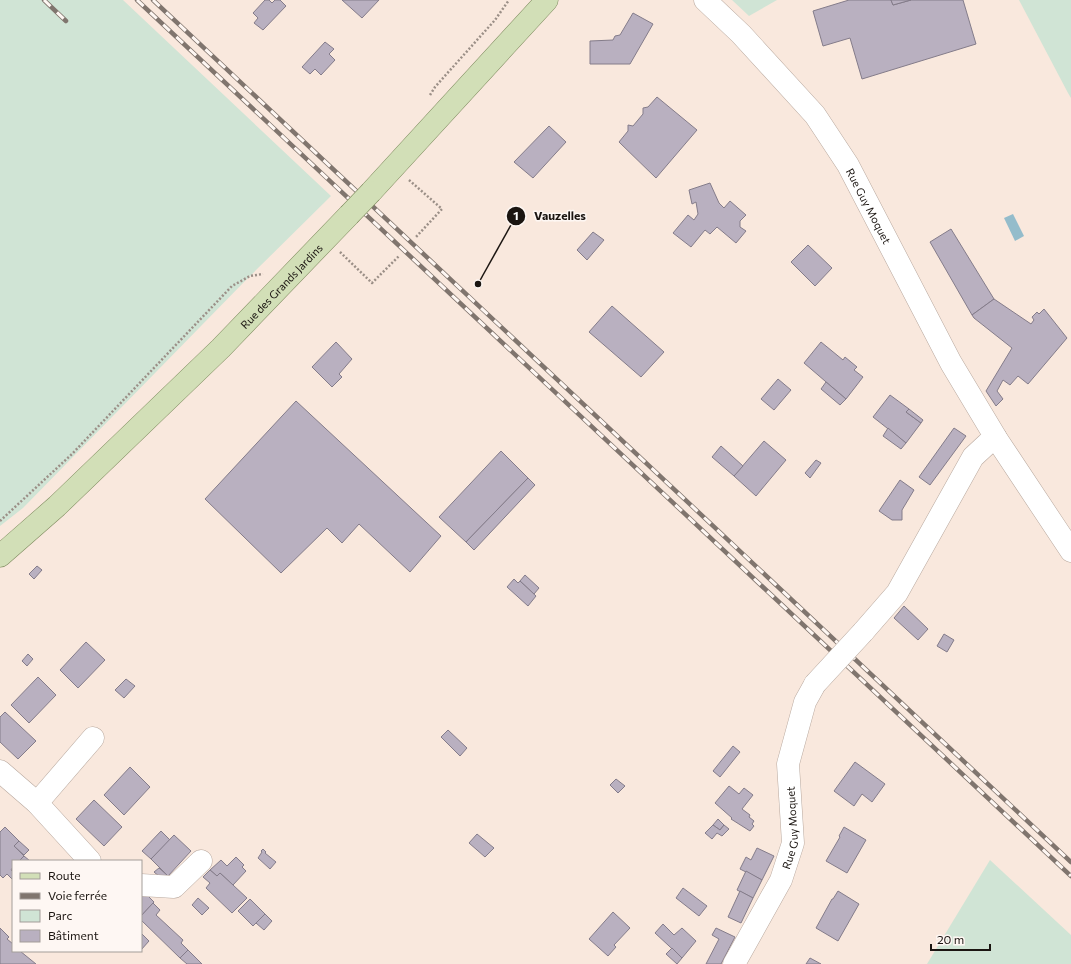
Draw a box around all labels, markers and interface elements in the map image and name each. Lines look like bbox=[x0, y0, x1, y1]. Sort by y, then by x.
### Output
street label: Rue Guy Moquet bbox=[844, 166, 894, 246]
callout: Vauzelles bbox=[506, 204, 593, 228]
text: 1 bbox=[513, 208, 519, 222]
text: Vauzelles bbox=[534, 208, 586, 222]
street label: Rue des Grands Jardins bbox=[237, 241, 325, 331]
street label: Rue Guy Moquet bbox=[779, 786, 800, 871]
legend bbox=[12, 860, 142, 952]
text: Route bbox=[48, 868, 81, 882]
text: Voie ferrée bbox=[48, 888, 107, 902]
text: Parc bbox=[48, 908, 72, 922]
scale bar bbox=[931, 926, 990, 952]
text: Bâtiment bbox=[48, 928, 99, 942]
text: 20 m bbox=[937, 932, 964, 946]

